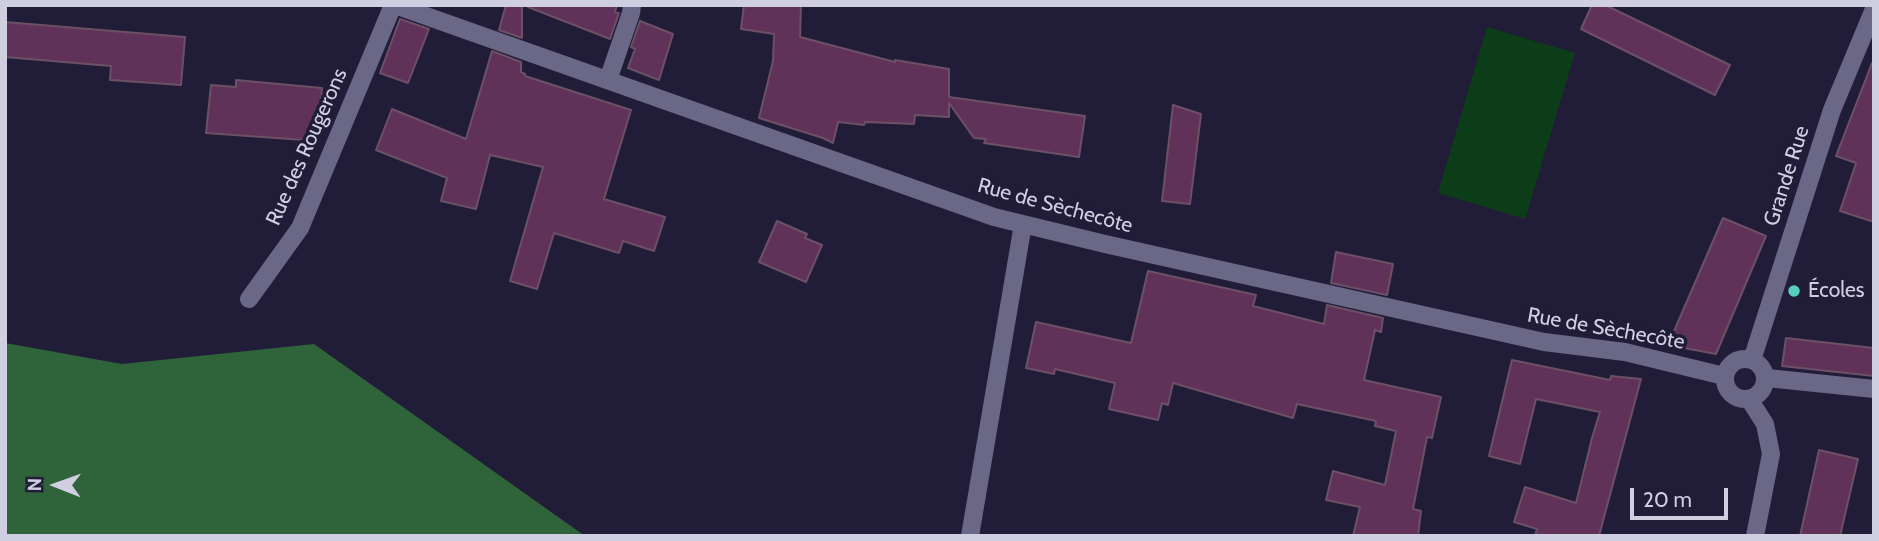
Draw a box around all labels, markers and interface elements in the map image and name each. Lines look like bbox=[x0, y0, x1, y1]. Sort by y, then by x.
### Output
street label: Rue des Rougerons bbox=[261, 65, 353, 229]
street label: Grande Rue bbox=[1759, 123, 1815, 229]
street label: Rue de Sèchecôte bbox=[975, 173, 1135, 239]
place label: Écoles bbox=[1808, 278, 1865, 304]
marker: Écoles bbox=[1786, 283, 1802, 299]
street label: Rue de Sèchecôte bbox=[1525, 303, 1687, 355]
north arrow bbox=[21, 450, 91, 520]
scale bar bbox=[1634, 475, 1732, 518]
text: N bbox=[23, 478, 46, 492]
text: 20 m bbox=[1643, 487, 1692, 512]

